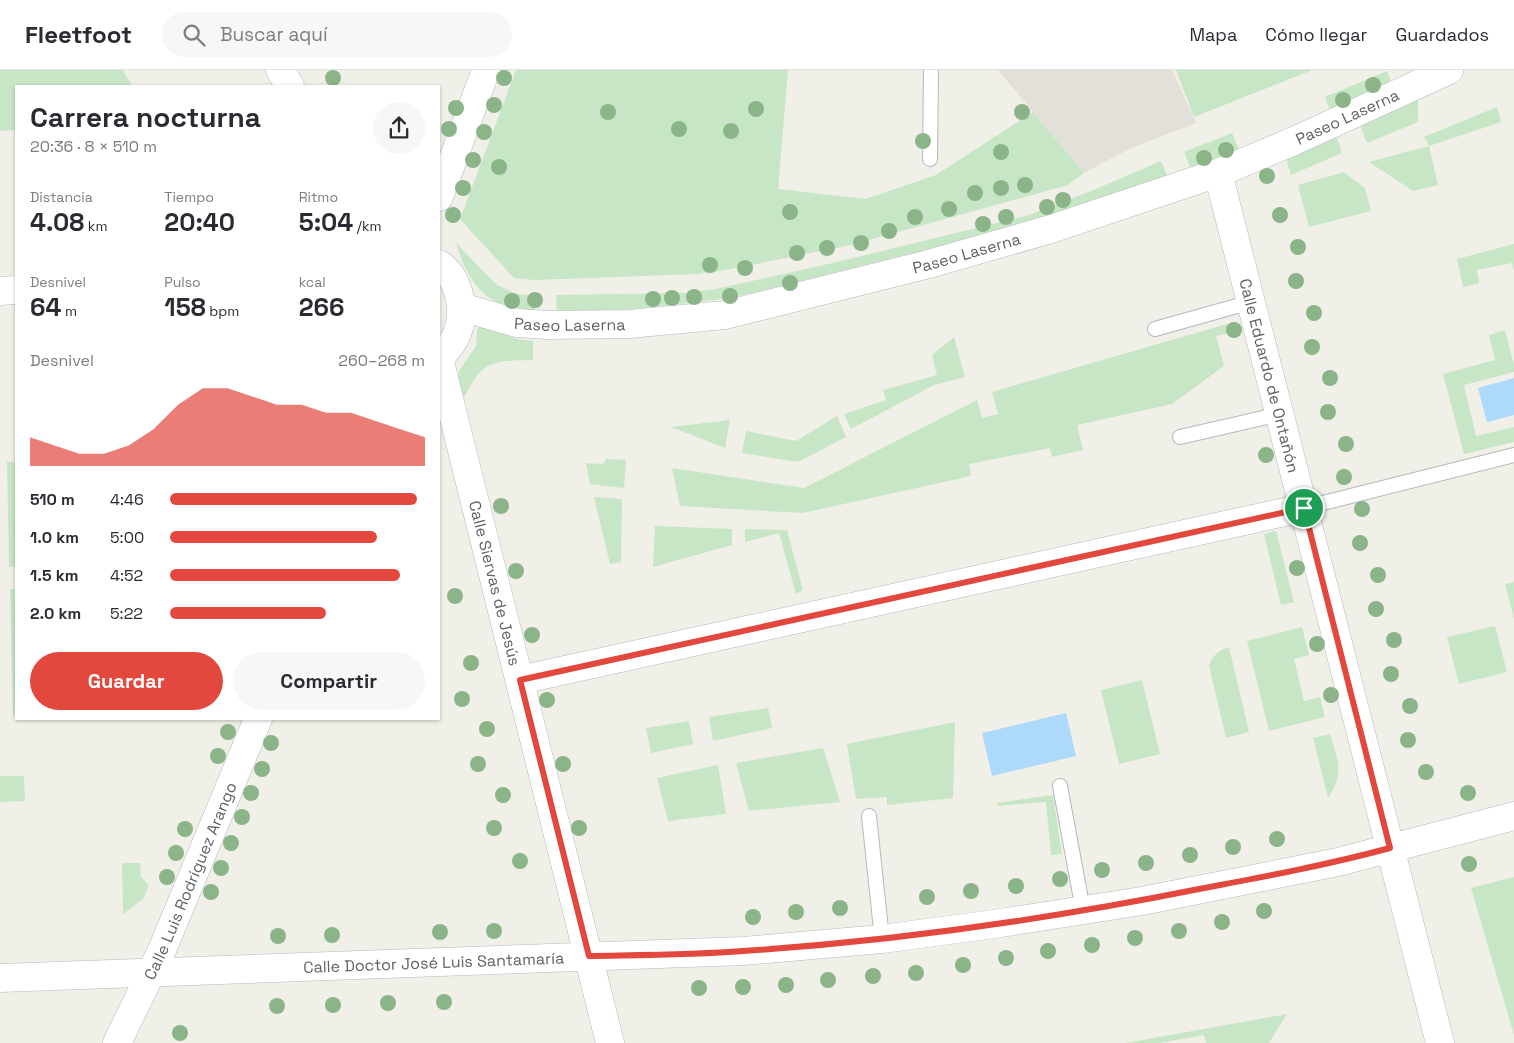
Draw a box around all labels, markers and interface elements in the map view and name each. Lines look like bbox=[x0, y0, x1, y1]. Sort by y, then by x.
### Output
search box bbox=[162, 12, 512, 57]
text: Fleetfoot bbox=[25, 19, 132, 50]
icon: search bbox=[180, 21, 208, 49]
text: Buscar aquí bbox=[220, 22, 328, 47]
text: Mapa bbox=[1189, 23, 1237, 46]
text: Cómo llegar bbox=[1265, 23, 1367, 46]
text: Guardados bbox=[1395, 23, 1489, 46]
street label: Paseo Laserna bbox=[1292, 84, 1402, 150]
text: Carrera nocturna bbox=[30, 99, 261, 135]
button: share bbox=[373, 102, 425, 154]
text: 20:36 · 8 × 510 m bbox=[30, 136, 157, 157]
text: Distancia bbox=[30, 188, 93, 206]
text: Tiempo bbox=[164, 188, 214, 206]
text: Ritmo bbox=[299, 188, 338, 206]
text: 4.08 bbox=[30, 206, 84, 238]
text: 20:40 bbox=[164, 206, 235, 238]
text: 5:04 bbox=[299, 206, 353, 238]
text: km bbox=[84, 217, 107, 235]
text: /km bbox=[353, 217, 382, 235]
street label: Paseo Laserna bbox=[910, 228, 1023, 279]
text: Desnivel bbox=[30, 273, 86, 291]
text: Pulso bbox=[164, 273, 201, 291]
text: kcal bbox=[299, 273, 326, 291]
street label: Calle Eduardo de Ontañón bbox=[1234, 276, 1304, 475]
text: 64 bbox=[30, 291, 61, 323]
text: 158 bbox=[164, 291, 206, 323]
text: 266 bbox=[299, 291, 344, 323]
text: m bbox=[61, 302, 77, 320]
text: bpm bbox=[206, 302, 239, 320]
street label: Paseo Laserna bbox=[513, 313, 626, 336]
text: Desnivel bbox=[30, 350, 94, 371]
text: 260–268 m bbox=[338, 350, 425, 371]
pin bbox=[1283, 487, 1325, 529]
text: 510 m bbox=[30, 489, 75, 510]
text: 4:46 bbox=[110, 489, 144, 510]
icon: arrive bbox=[1290, 494, 1318, 522]
street label: Calle Siervas de Jesús bbox=[464, 498, 525, 668]
text: 1.0 km bbox=[30, 527, 79, 548]
text: 5:00 bbox=[110, 527, 144, 548]
text: 1.5 km bbox=[30, 565, 78, 586]
text: 4:52 bbox=[110, 565, 143, 586]
text: 2.0 km bbox=[30, 603, 81, 624]
text: 5:22 bbox=[110, 603, 143, 624]
button: Guardar bbox=[30, 652, 223, 710]
button: Compartir bbox=[233, 652, 425, 710]
street label: Calle Luis Rodríguez Arango bbox=[139, 779, 242, 983]
street label: Calle Doctor José Luis Santamaría bbox=[303, 948, 565, 978]

